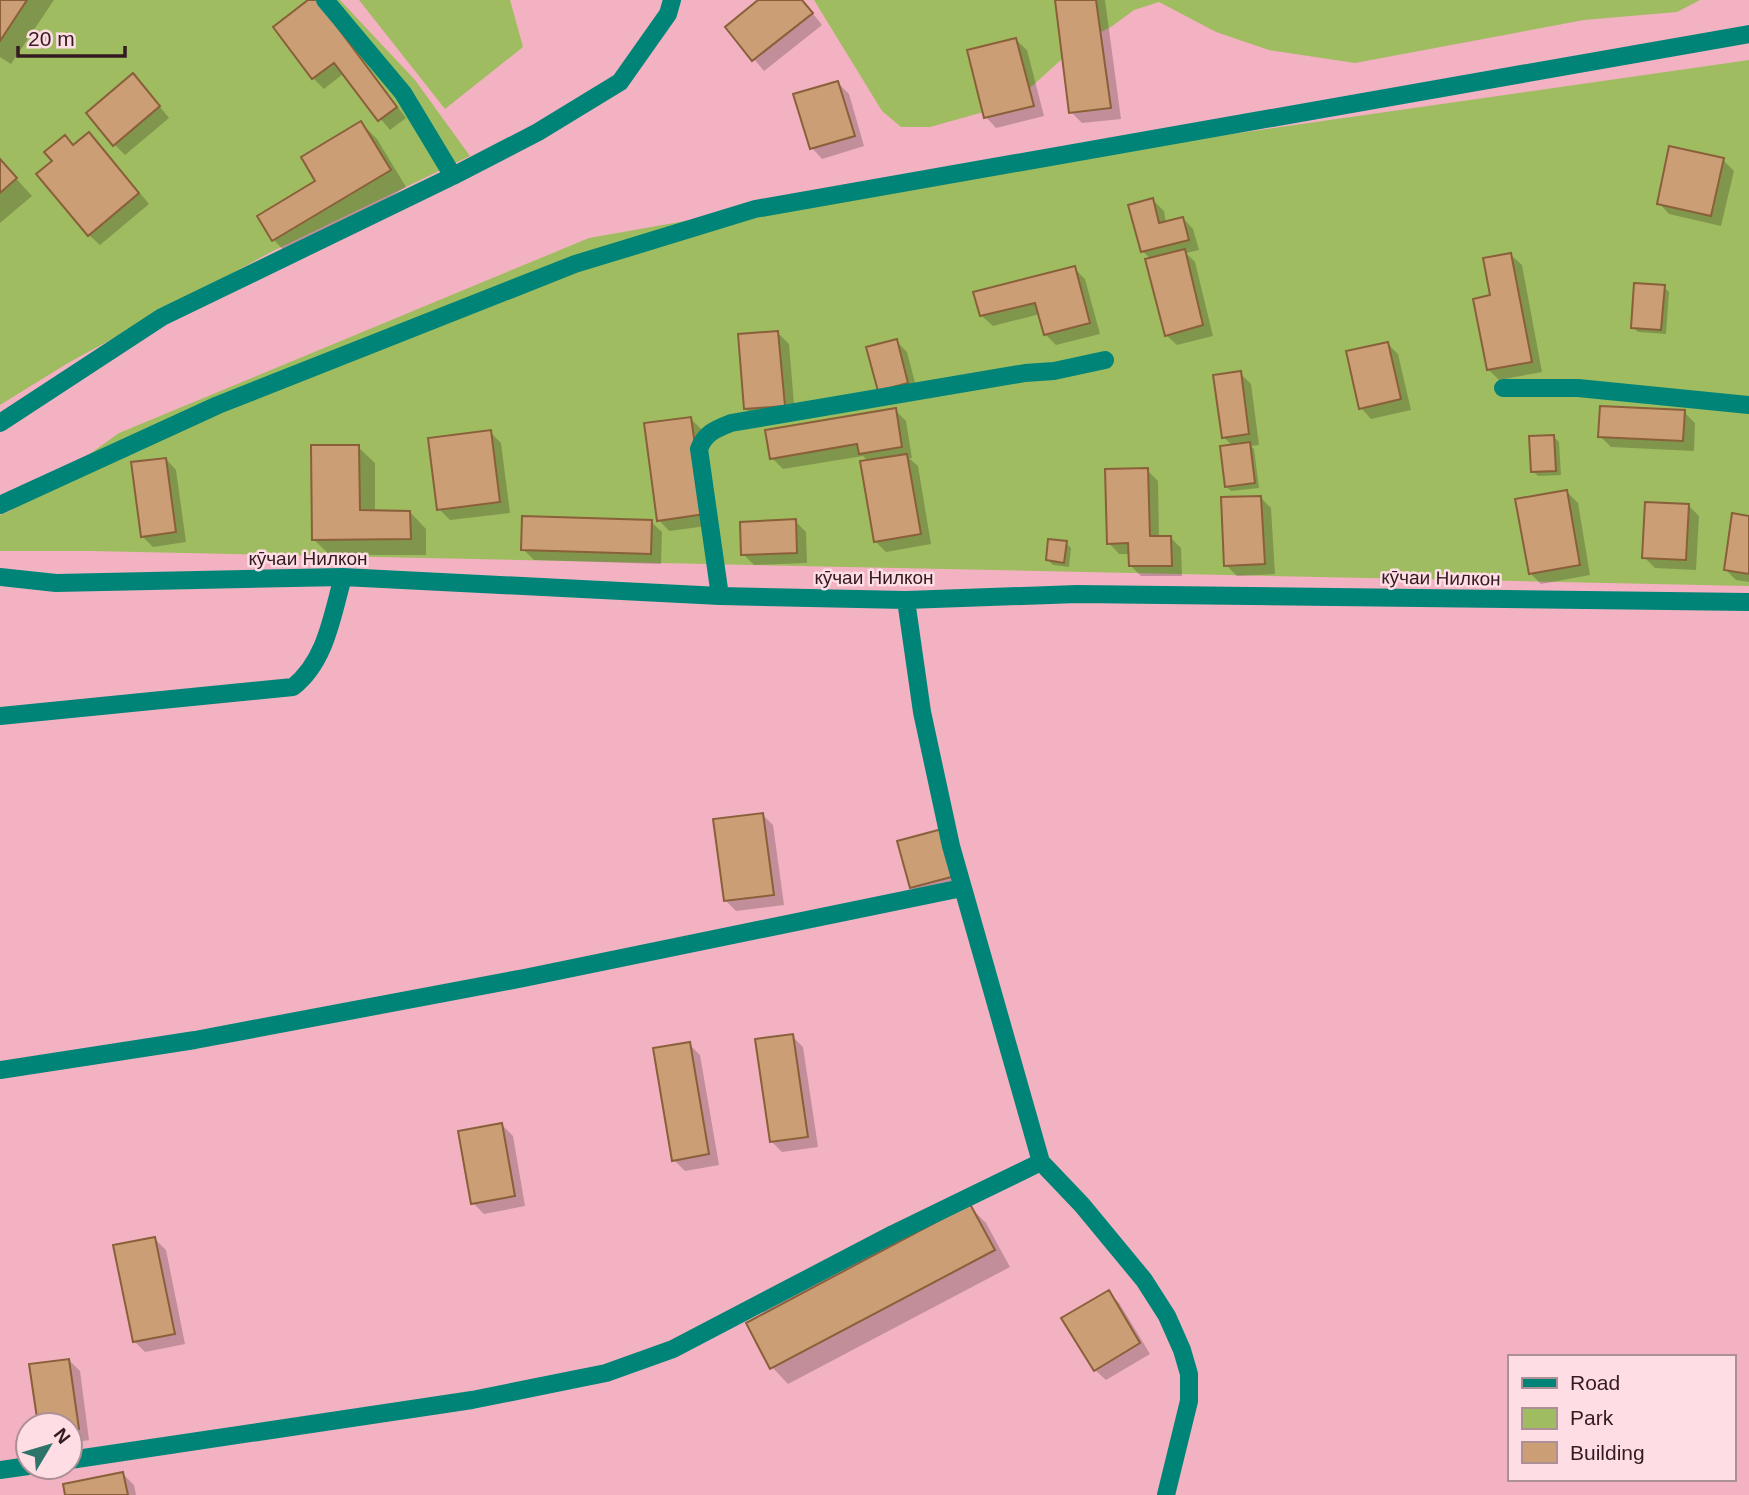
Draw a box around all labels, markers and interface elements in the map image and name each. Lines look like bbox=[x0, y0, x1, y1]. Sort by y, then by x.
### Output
scale bar bbox=[18, 14, 124, 58]
text: 20 m bbox=[28, 27, 75, 50]
street label: кӯчаи Нилкон bbox=[248, 548, 368, 569]
street label: кӯчаи Нилкон bbox=[1381, 566, 1501, 590]
street label: кӯчаи Нилкон bbox=[814, 567, 934, 588]
legend bbox=[1508, 1355, 1735, 1481]
text: Road bbox=[1570, 1371, 1620, 1394]
text: Park bbox=[1570, 1406, 1614, 1429]
north arrow bbox=[14, 1411, 84, 1481]
text: N bbox=[50, 1424, 75, 1448]
text: Building bbox=[1570, 1441, 1645, 1464]

